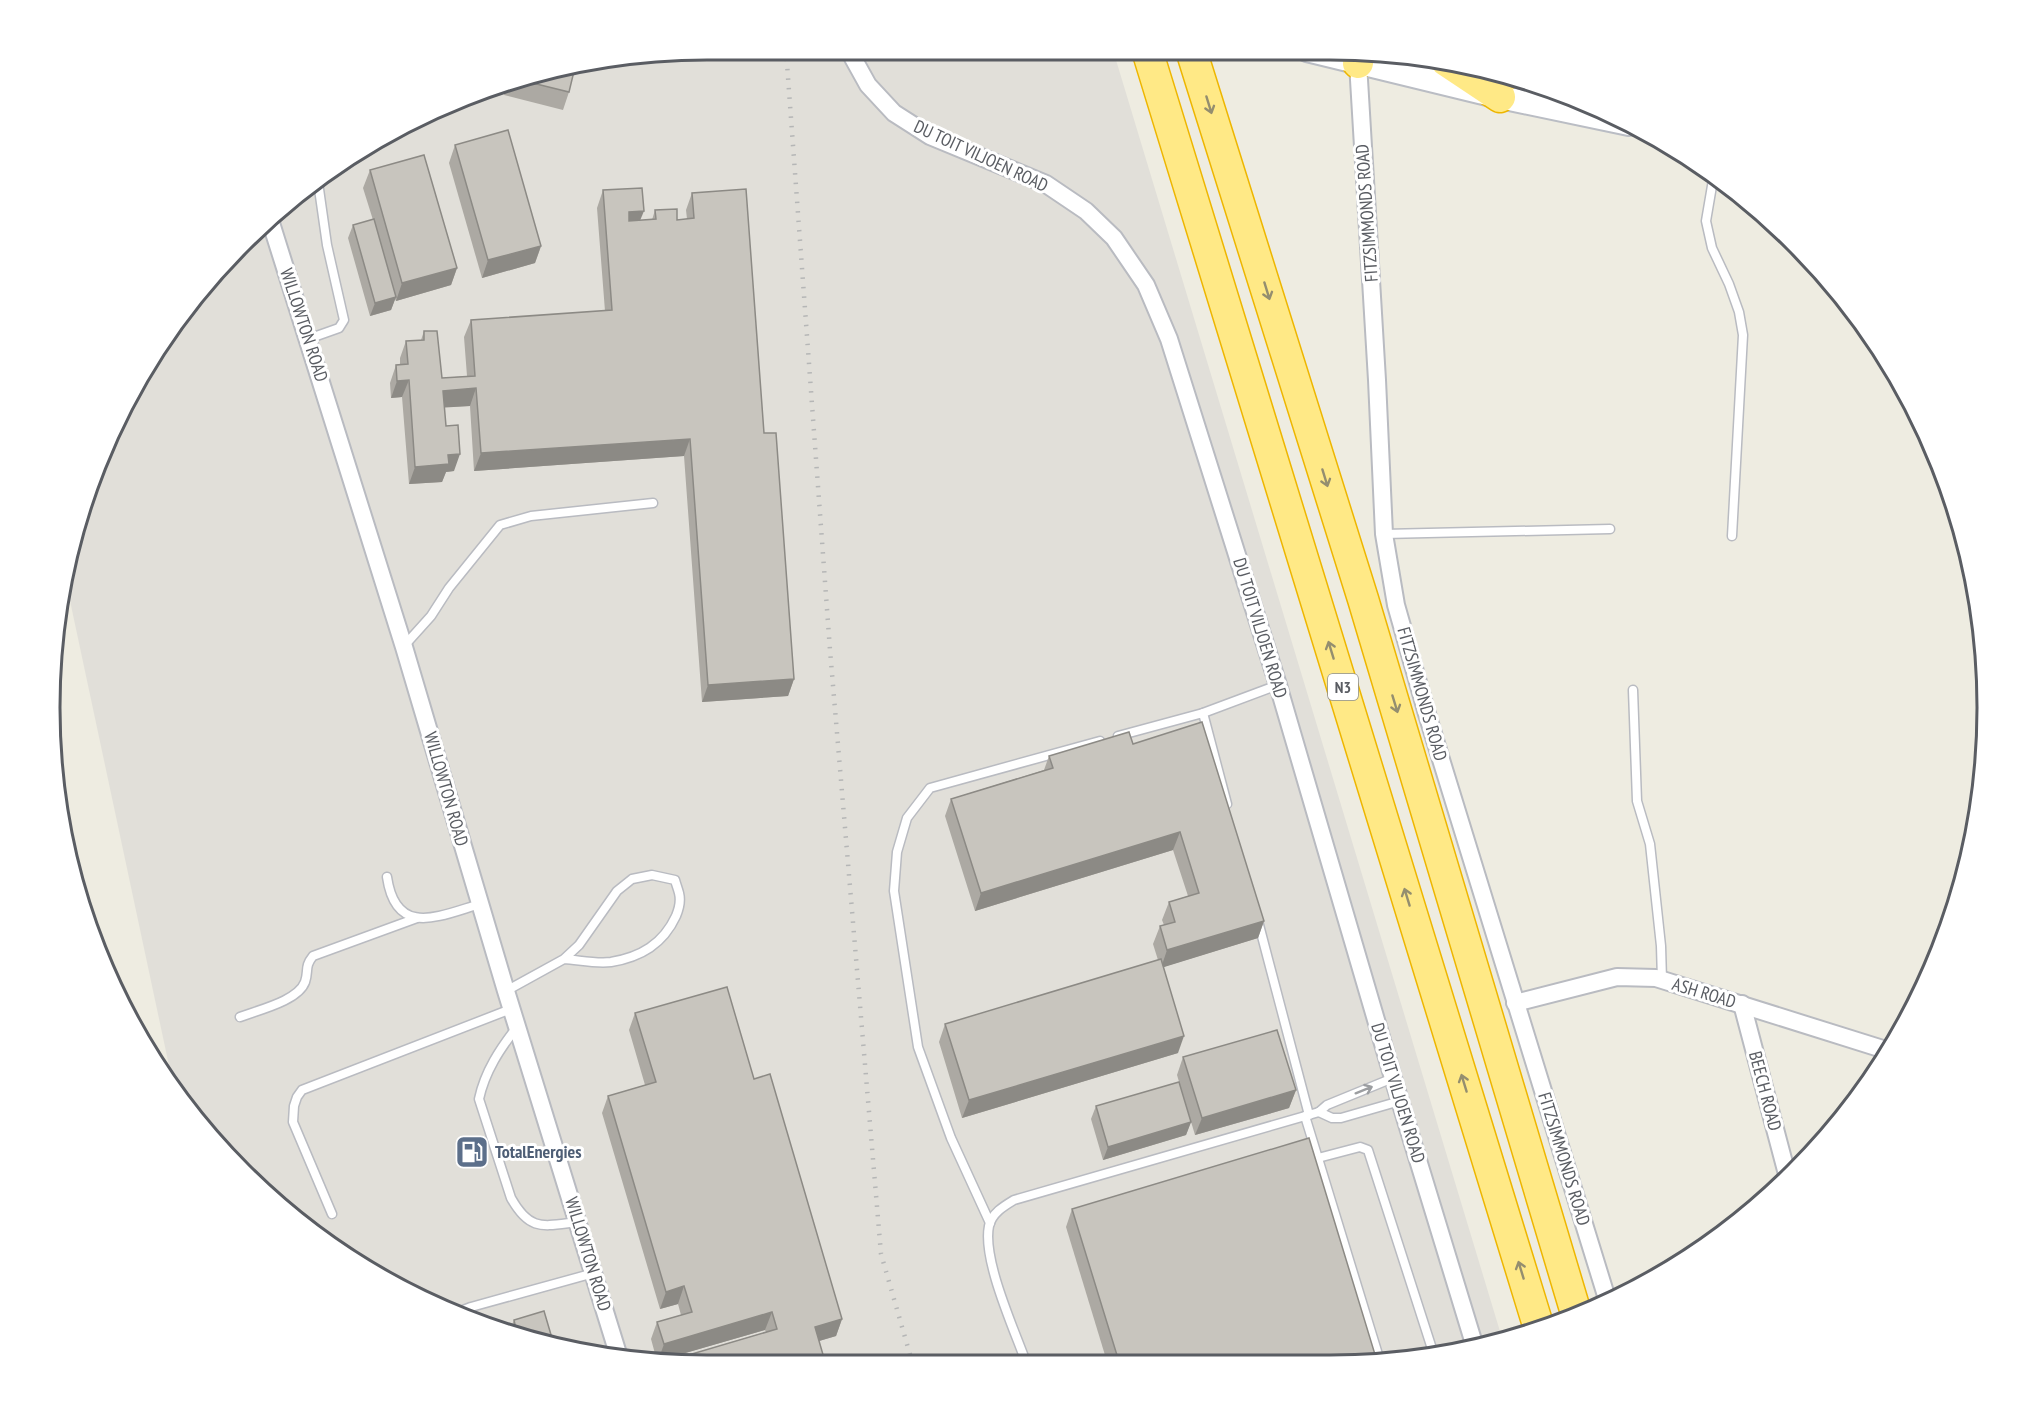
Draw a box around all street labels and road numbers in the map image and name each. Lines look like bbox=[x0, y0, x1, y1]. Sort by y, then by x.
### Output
street label: DU TOIT VILJOEN ROAD bbox=[910, 114, 1052, 197]
street label: FITZSIMMONDS ROAD bbox=[1350, 143, 1383, 283]
street label: WILLOWTON ROAD bbox=[275, 265, 334, 385]
street label: DU TOIT VILJOEN ROAD bbox=[1228, 555, 1293, 701]
street label: FITZSIMMONDS ROAD bbox=[1392, 624, 1453, 763]
road number: N3 bbox=[1328, 674, 1358, 700]
street label: WILLOWTON ROAD bbox=[419, 729, 474, 849]
street label: ASH ROAD bbox=[1670, 972, 1739, 1013]
street label: DU TOIT VILJOEN ROAD bbox=[1366, 1020, 1431, 1166]
street label: BEECH ROAD bbox=[1744, 1049, 1787, 1133]
street label: FITZSIMMONDS ROAD bbox=[1533, 1089, 1596, 1228]
street label: WILLOWTON ROAD bbox=[560, 1194, 617, 1314]

